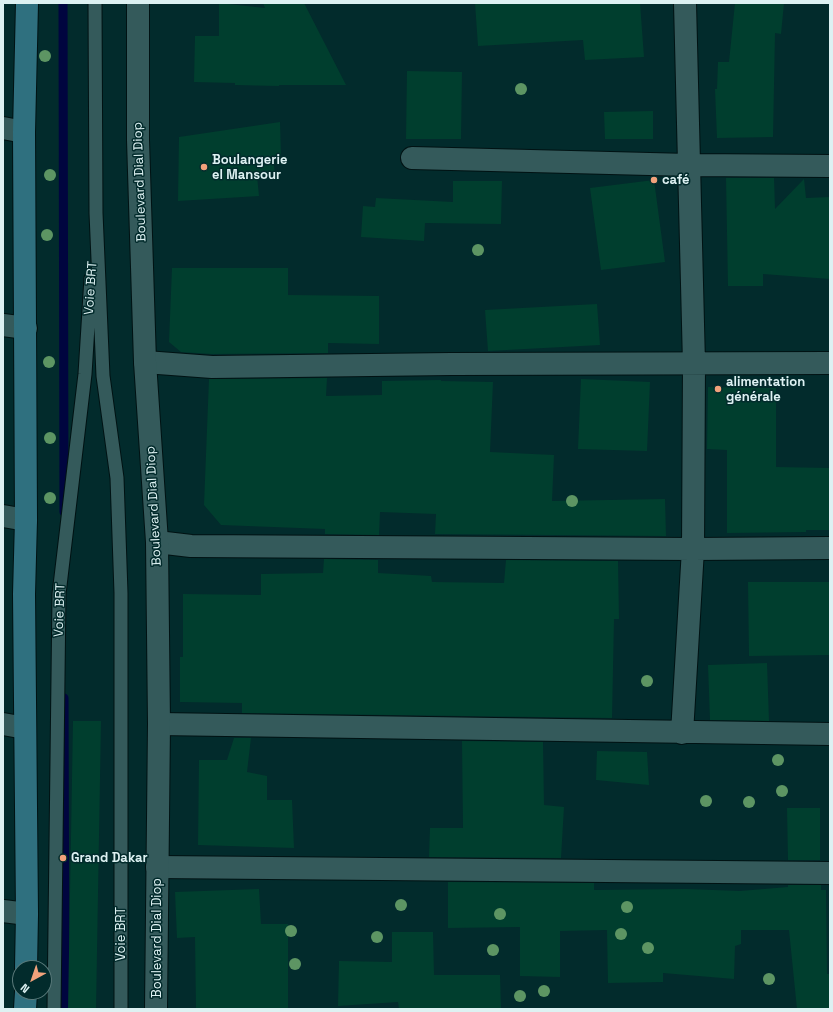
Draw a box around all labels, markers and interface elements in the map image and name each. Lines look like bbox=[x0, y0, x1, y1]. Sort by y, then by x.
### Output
street label: Boulevard Dial Diop bbox=[130, 122, 150, 242]
place label: Boulangerie el Mansour bbox=[212, 152, 287, 183]
marker: Boulangerie el Mansour bbox=[199, 162, 209, 172]
place label: café bbox=[662, 172, 690, 188]
marker: café bbox=[649, 175, 659, 185]
street label: Voie BRT bbox=[81, 260, 101, 316]
place label: alimentation générale bbox=[726, 374, 805, 405]
marker: alimentation générale bbox=[713, 384, 723, 394]
street label: Boulevard Dial Diop bbox=[143, 446, 165, 566]
street label: Voie BRT bbox=[51, 583, 69, 637]
place label: Grand Dakar bbox=[71, 850, 148, 866]
marker: Grand Dakar bbox=[58, 853, 68, 863]
street label: Boulevard Dial Diop bbox=[149, 878, 165, 998]
street label: Voie BRT bbox=[113, 907, 129, 961]
north arrow bbox=[12, 960, 52, 1000]
text: N bbox=[18, 981, 32, 996]

